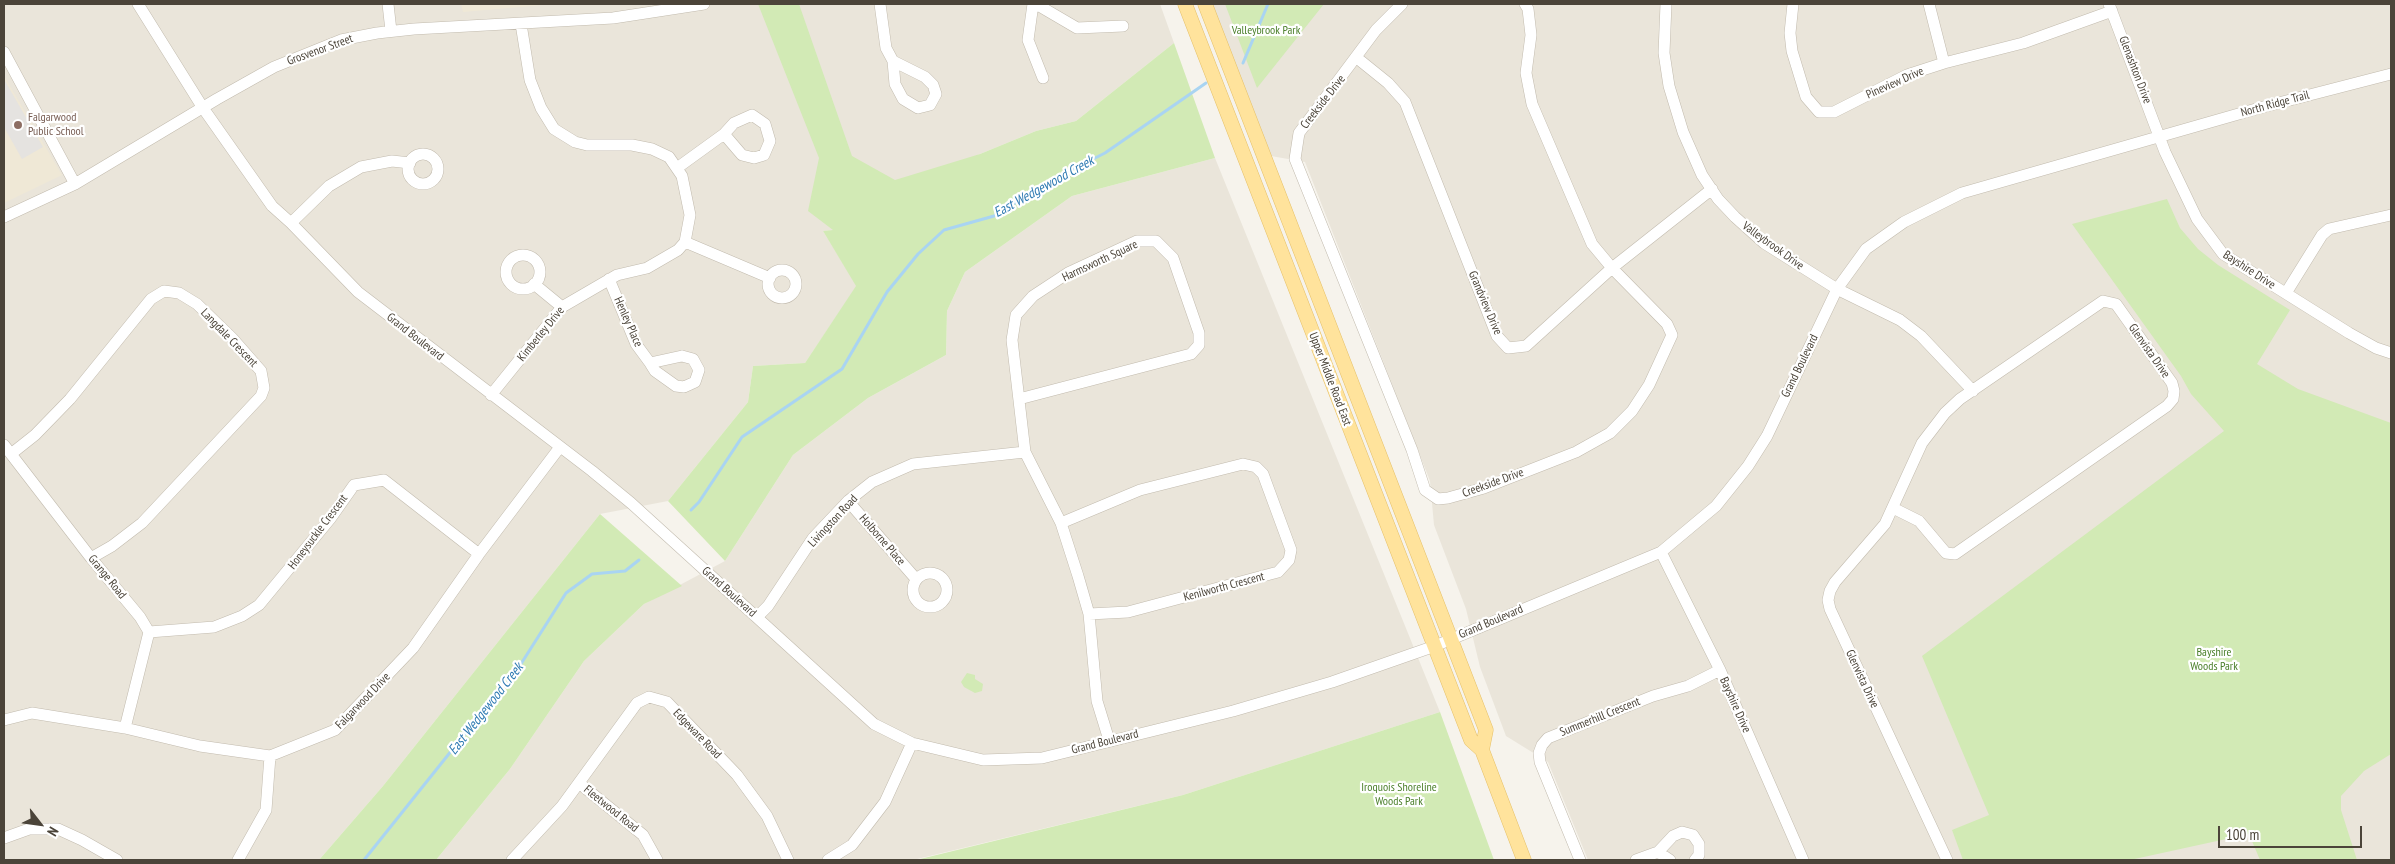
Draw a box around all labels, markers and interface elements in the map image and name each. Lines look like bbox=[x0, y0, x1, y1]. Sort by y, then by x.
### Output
park label: Valleybrook Park bbox=[1232, 24, 1300, 38]
street label: Grosvenor Street bbox=[285, 31, 355, 69]
street label: Glenashton Drive bbox=[2116, 34, 2154, 106]
street label: Pineview Drive bbox=[1864, 64, 1926, 102]
street label: Creekside Drive bbox=[1298, 72, 1348, 132]
street label: North Ridge Trail bbox=[2239, 88, 2311, 120]
place label: Falgarwood Public School bbox=[28, 111, 84, 139]
marker: Falgarwood Public School bbox=[12, 119, 24, 131]
water label: East Wedgewood Creek bbox=[991, 153, 1097, 221]
street label: Valleybrook Drive bbox=[1739, 219, 1807, 273]
street label: Harmsworth Square bbox=[1060, 237, 1140, 285]
street label: Bayshire Drive bbox=[2220, 248, 2278, 292]
street label: Grandview Drive bbox=[1465, 269, 1505, 337]
street label: Henley Place bbox=[611, 295, 645, 349]
street label: Kimberley Drive bbox=[515, 304, 567, 364]
street label: Langdale Crescent bbox=[198, 306, 260, 370]
street label: Grand Boulevard bbox=[384, 310, 446, 364]
street label: Glenvista Drive bbox=[2125, 321, 2173, 381]
street label: Upper Middle Road East bbox=[1306, 330, 1354, 428]
street label: Grand Boulevard bbox=[1779, 332, 1821, 400]
street label: Creekside Drive bbox=[1460, 465, 1526, 501]
street label: Honeysuckle Crescent bbox=[285, 492, 351, 572]
street label: Livingston Road bbox=[805, 492, 861, 550]
street label: Holborne Place bbox=[856, 512, 908, 568]
street label: Grange Road bbox=[85, 552, 129, 602]
street label: Grand Boulevard bbox=[699, 564, 759, 620]
street label: Kenilworth Crescent bbox=[1182, 569, 1266, 605]
street label: Grand Boulevard bbox=[1457, 602, 1525, 642]
park label: Bayshire Woods Park bbox=[2190, 646, 2238, 674]
street label: Glenvista Drive bbox=[1842, 648, 1882, 710]
water label: East Wedgewood Creek bbox=[445, 660, 527, 758]
street label: Falgarwood Drive bbox=[333, 670, 393, 732]
street label: Bayshire Drive bbox=[1716, 675, 1754, 735]
street label: Summerhill Crescent bbox=[1558, 694, 1642, 740]
street label: Edgeware Road bbox=[670, 706, 724, 762]
street label: Grand Boulevard bbox=[1070, 727, 1140, 757]
park label: Iroquois Shoreline Woods Park bbox=[1361, 781, 1437, 809]
street label: Fleetwood Road bbox=[581, 783, 641, 835]
north arrow bbox=[15, 799, 65, 849]
scale bar bbox=[2220, 816, 2364, 848]
text: N bbox=[43, 824, 63, 839]
text: 100 m bbox=[2226, 825, 2259, 844]

